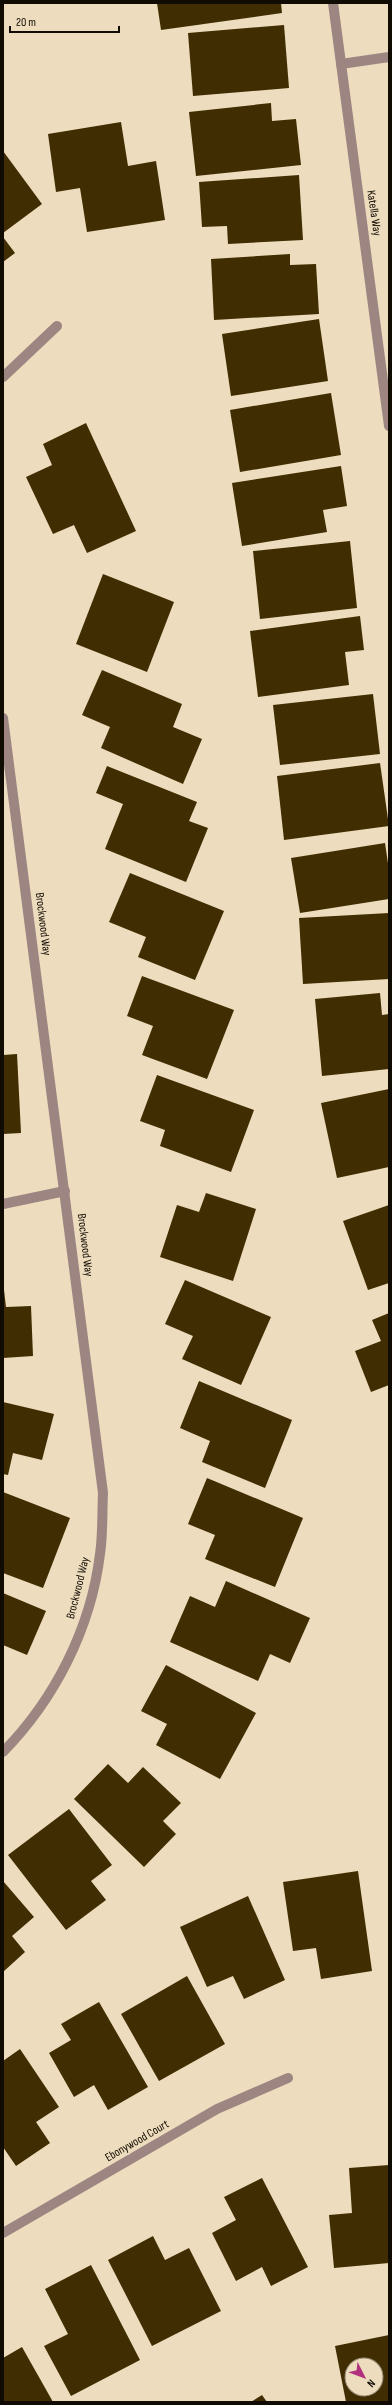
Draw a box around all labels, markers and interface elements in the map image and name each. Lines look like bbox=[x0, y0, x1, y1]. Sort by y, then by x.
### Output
scale bar bbox=[10, 8, 119, 34]
text: 20 m bbox=[16, 15, 36, 30]
street label: Katella Way bbox=[363, 189, 385, 237]
street label: Brockwood Way bbox=[32, 892, 54, 957]
street label: Brockwood Way bbox=[74, 1213, 96, 1278]
street label: Brockwood Way bbox=[63, 1555, 93, 1620]
street label: Ebonywood Court bbox=[102, 2117, 172, 2165]
north arrow bbox=[344, 2357, 384, 2397]
text: N bbox=[364, 2377, 378, 2390]

